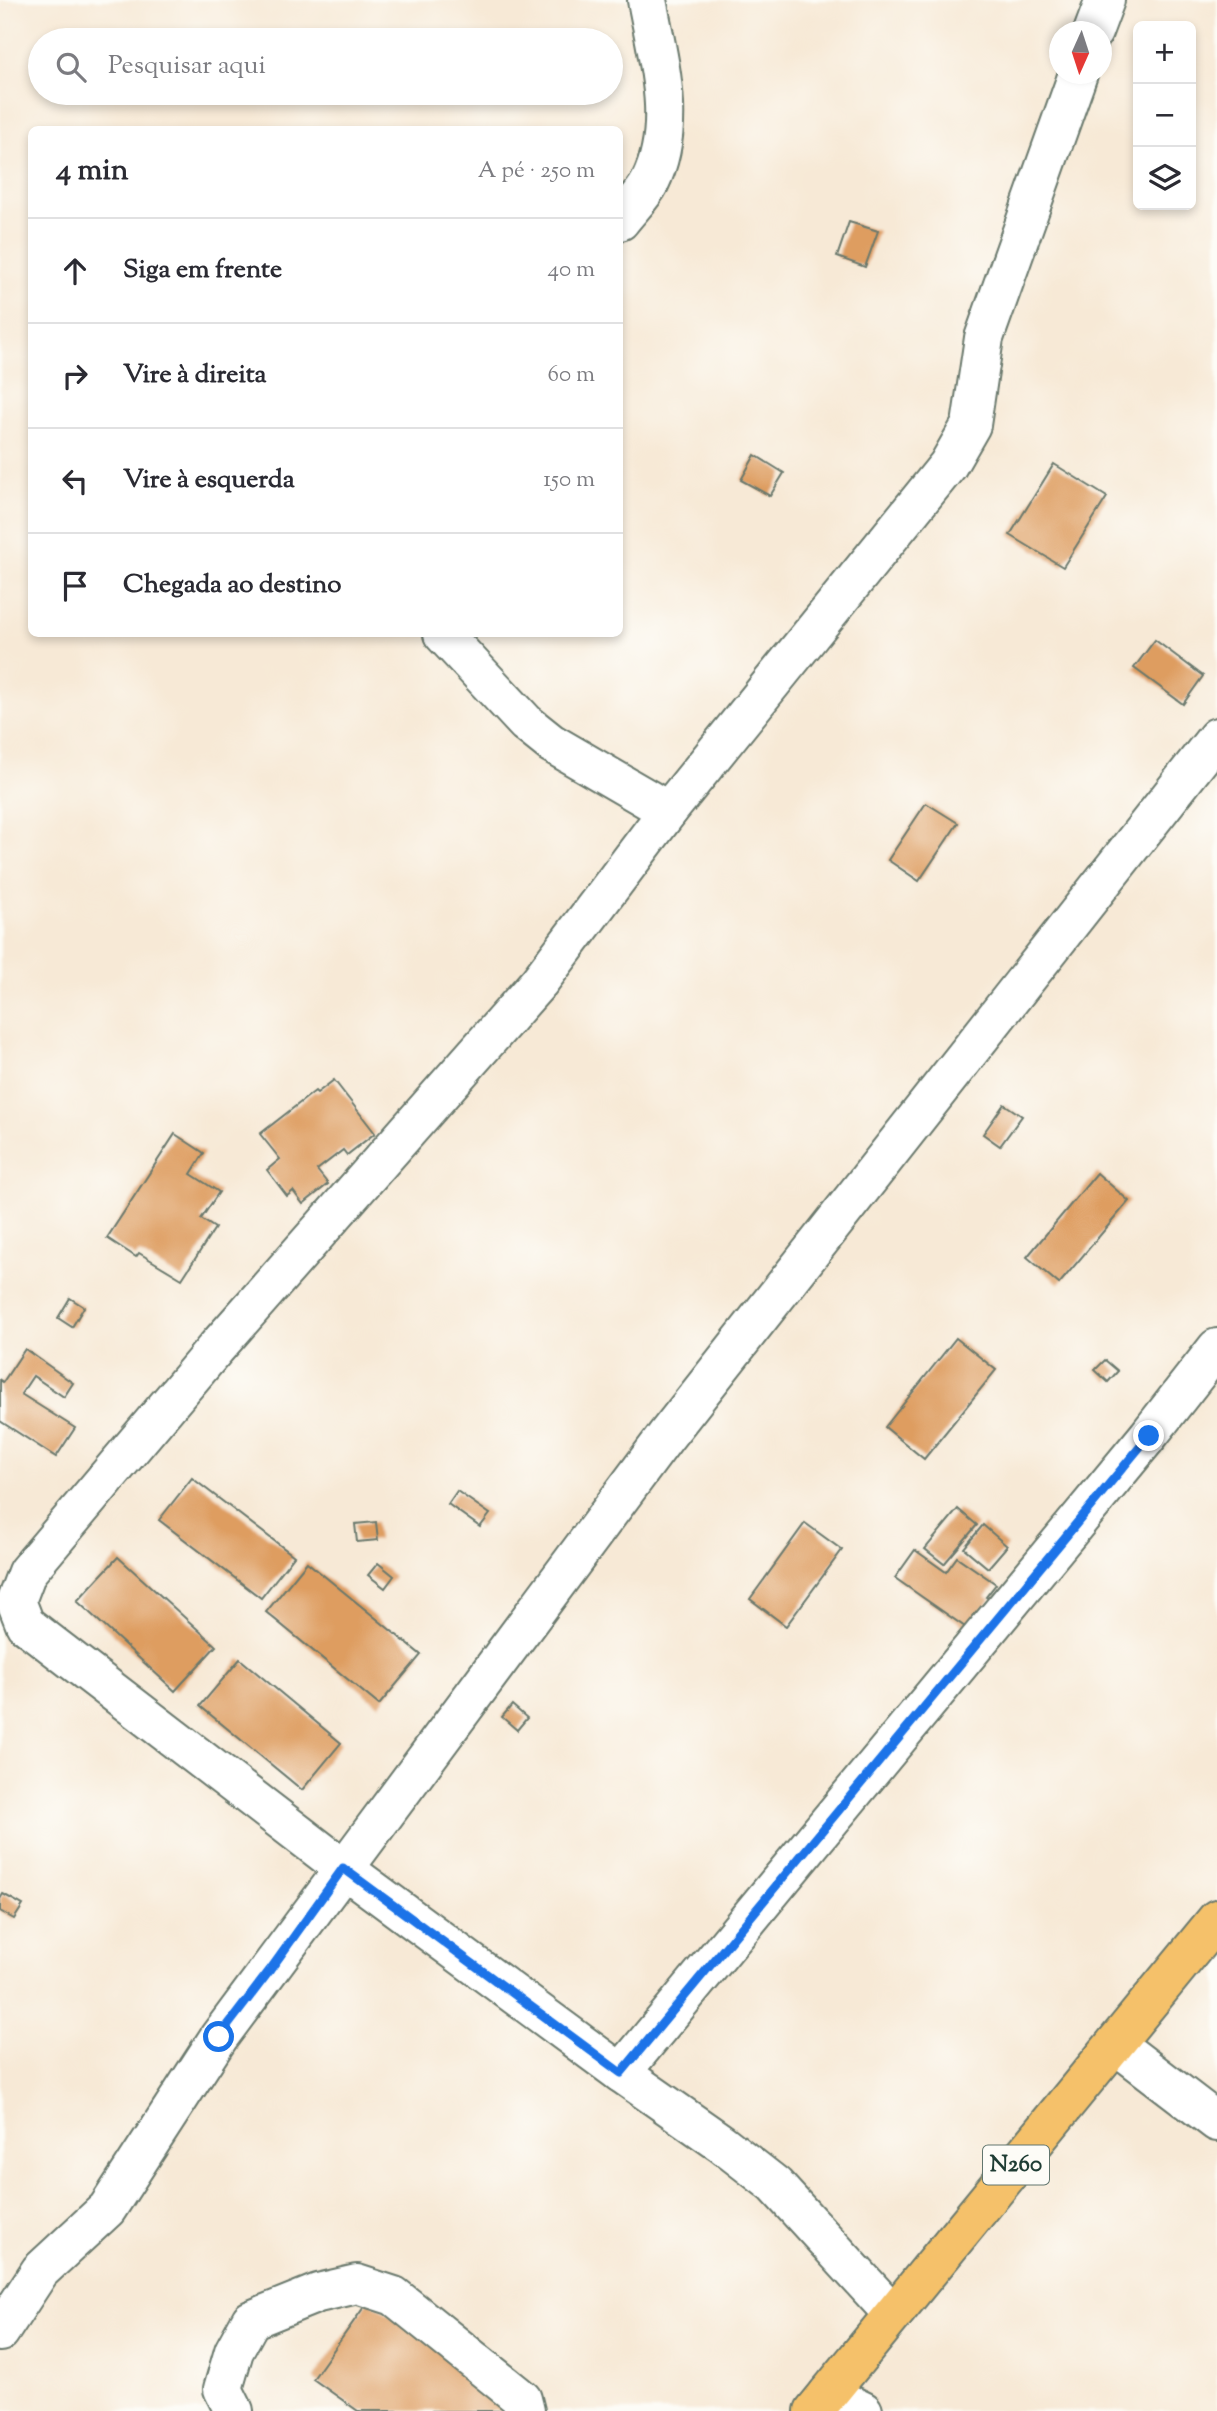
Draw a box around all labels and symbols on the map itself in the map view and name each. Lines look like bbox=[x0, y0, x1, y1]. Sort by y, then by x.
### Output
north arrow bbox=[1049, 21, 1112, 84]
route end bbox=[1133, 1420, 1164, 1451]
route start bbox=[203, 2021, 234, 2052]
road number: N260 bbox=[983, 2146, 1049, 2184]

